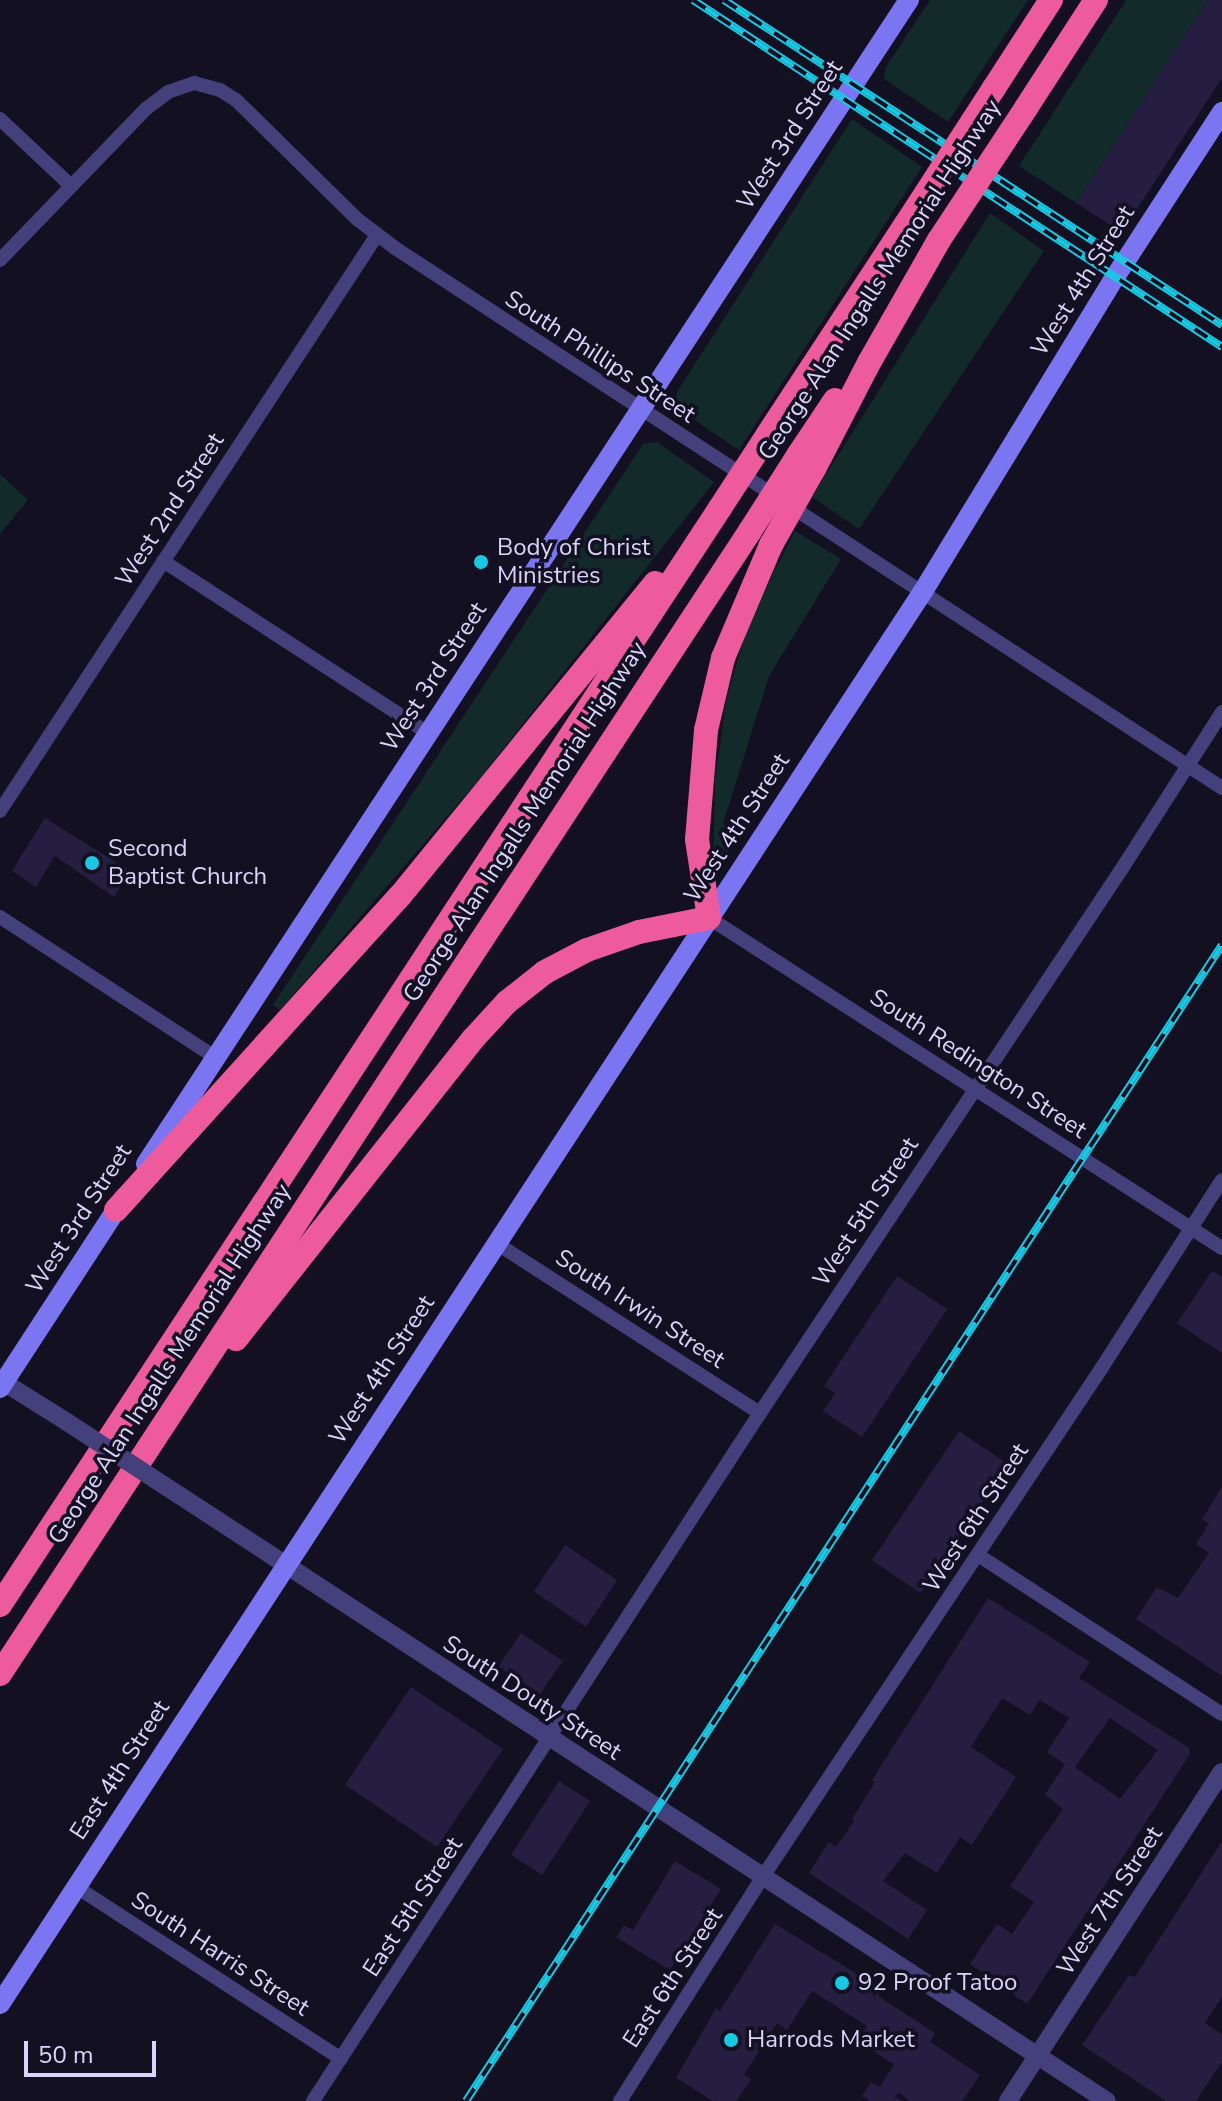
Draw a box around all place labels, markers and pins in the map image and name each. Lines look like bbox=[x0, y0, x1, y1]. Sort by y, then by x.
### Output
place label: Body of Christ Ministries bbox=[497, 534, 650, 590]
marker: Body of Christ Ministries bbox=[472, 553, 490, 571]
place label: Second Baptist Church bbox=[108, 835, 267, 891]
marker: Second Baptist Church bbox=[83, 854, 101, 872]
place label: 92 Proof Tatoo bbox=[858, 1969, 1017, 1997]
marker: 92 Proof Tatoo bbox=[833, 1974, 851, 1992]
place label: Harrods Market bbox=[747, 2026, 915, 2054]
marker: Harrods Market bbox=[722, 2031, 740, 2049]

